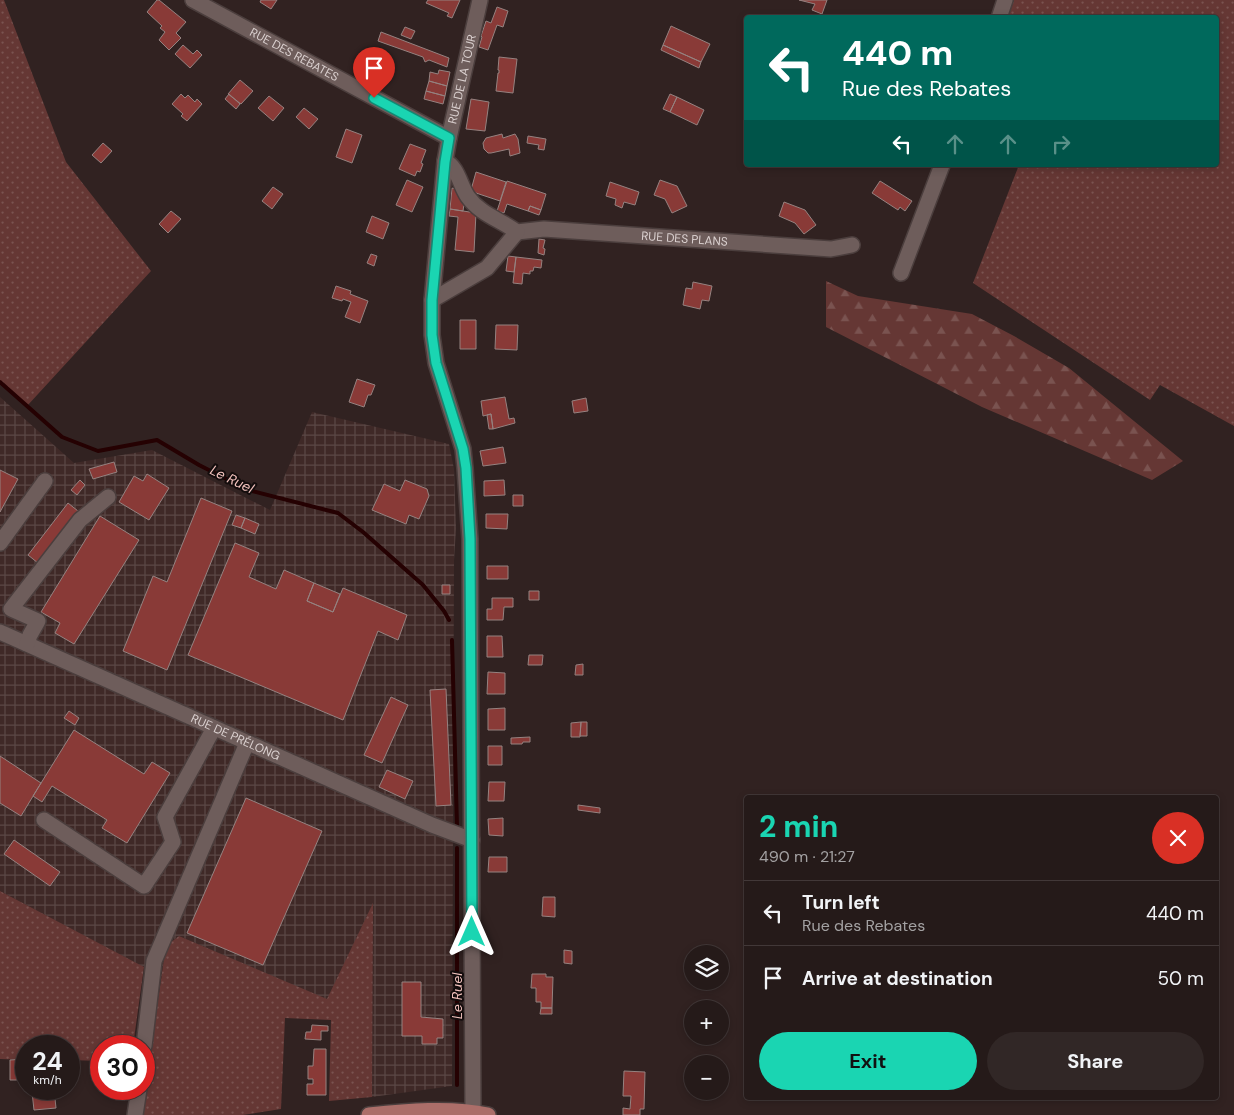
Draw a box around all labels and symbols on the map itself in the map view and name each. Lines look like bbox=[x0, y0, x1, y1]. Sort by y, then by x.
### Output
street label: RUE DES REBATES bbox=[247, 24, 342, 85]
street label: RUE DE LA TOUR bbox=[444, 33, 480, 125]
pin bbox=[353, 47, 395, 98]
street label: RUE DES PLANS bbox=[641, 228, 728, 250]
water label: Le Ruel bbox=[207, 461, 258, 498]
street label: RUE DE PRÉLONG bbox=[188, 710, 283, 764]
position arrow bbox=[445, 905, 497, 957]
water label: Le Ruel bbox=[448, 972, 466, 1019]
speed limit sign: 30 bbox=[90, 1035, 155, 1100]

